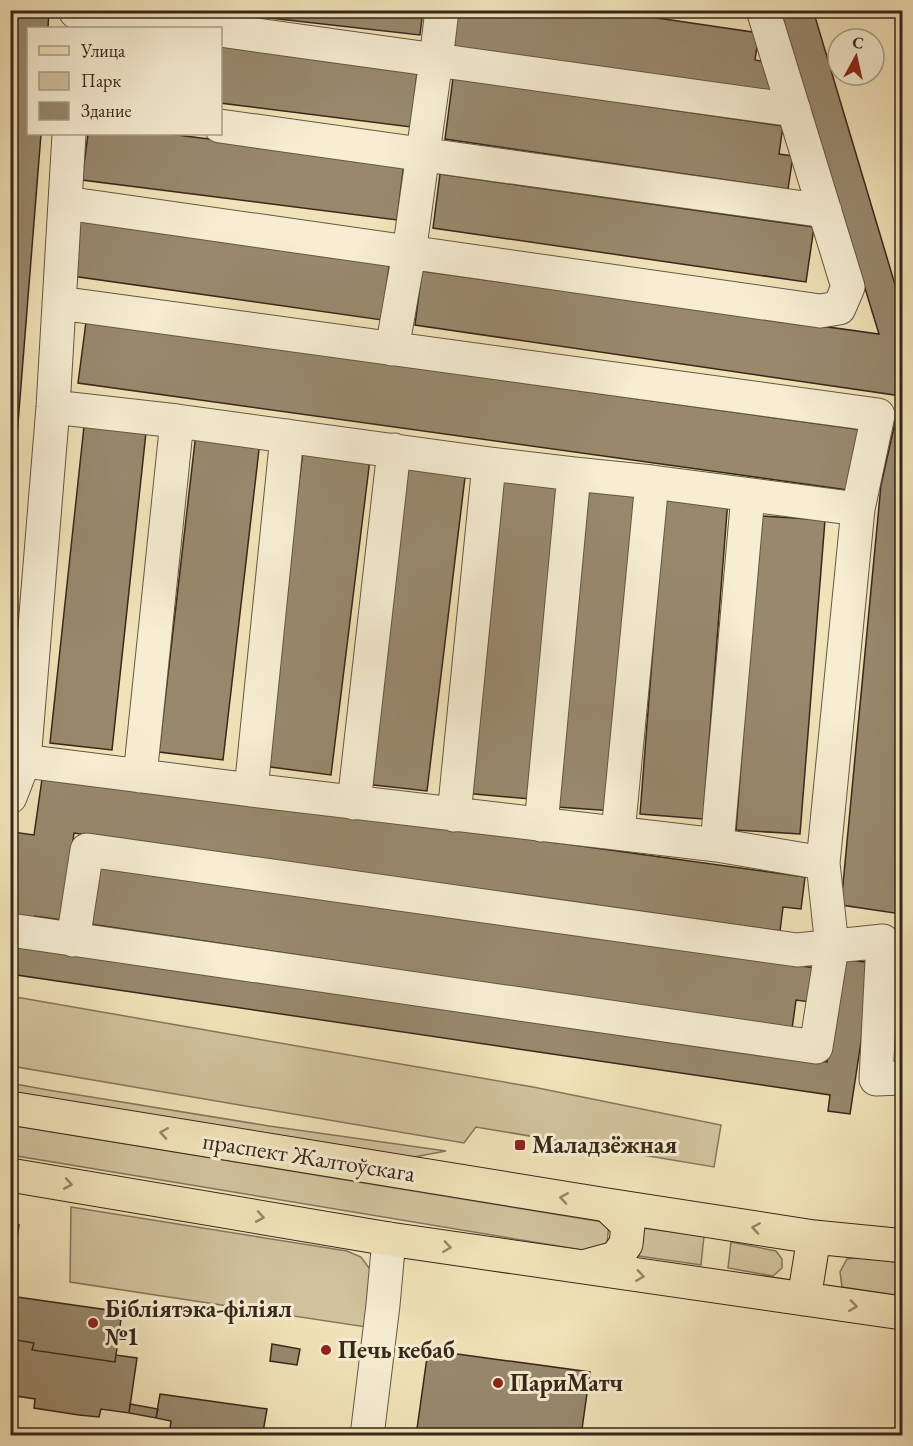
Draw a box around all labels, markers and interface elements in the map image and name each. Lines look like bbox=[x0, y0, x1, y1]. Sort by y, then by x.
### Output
legend bbox=[27, 27, 222, 135]
north arrow bbox=[826, 27, 886, 87]
text: С bbox=[851, 31, 865, 54]
text: Улица bbox=[80, 39, 126, 62]
text: Парк bbox=[81, 69, 121, 92]
text: Здание bbox=[81, 99, 131, 122]
street label: праспект Жалтоўскага bbox=[201, 1124, 418, 1189]
one-way arrow bbox=[159, 1128, 169, 1140]
place label: Маладзёжная bbox=[532, 1129, 677, 1160]
marker: Маладзёжная bbox=[513, 1138, 527, 1152]
one-way arrow bbox=[64, 1178, 73, 1190]
one-way arrow bbox=[559, 1193, 568, 1205]
one-way arrow bbox=[255, 1210, 265, 1223]
one-way arrow bbox=[752, 1222, 761, 1234]
one-way arrow bbox=[442, 1241, 452, 1253]
one-way arrow bbox=[635, 1269, 645, 1281]
place label: Бібліятэка-філіял №1 bbox=[105, 1293, 292, 1352]
one-way arrow bbox=[849, 1300, 858, 1312]
marker: Бібліятэка-філіял №1 bbox=[86, 1316, 100, 1330]
place label: Печь кебаб bbox=[338, 1334, 455, 1365]
marker: Печь кебаб bbox=[319, 1343, 333, 1357]
place label: ПариМатч bbox=[510, 1367, 623, 1398]
marker: ПариМатч bbox=[491, 1376, 505, 1390]

